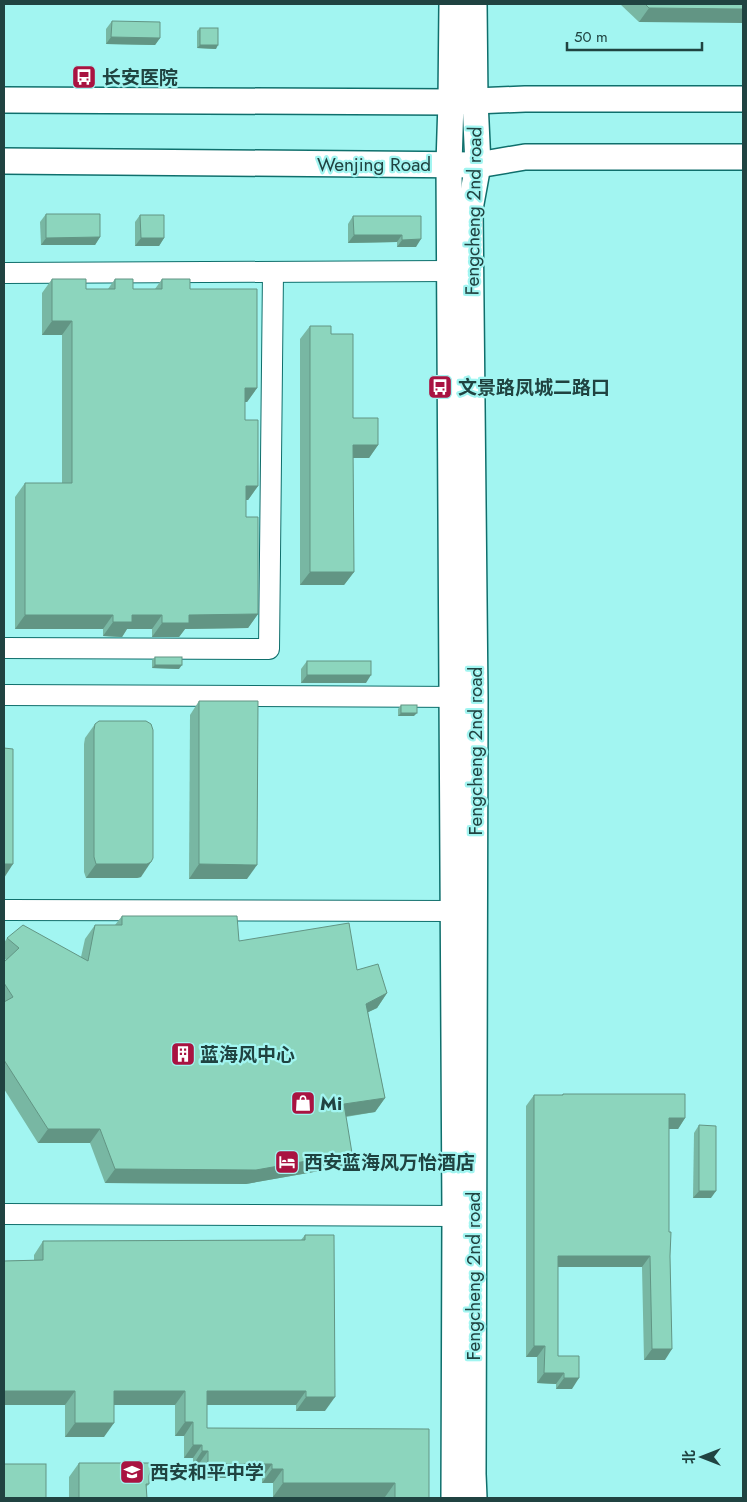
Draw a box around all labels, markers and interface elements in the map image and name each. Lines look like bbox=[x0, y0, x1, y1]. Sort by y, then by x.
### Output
scale bar bbox=[567, 20, 702, 52]
text: 50 m bbox=[574, 26, 608, 48]
bus stop icon: 长安医院 bbox=[71, 64, 97, 90]
place label: 长安医院 bbox=[102, 64, 178, 91]
street label: Fengcheng 2nd road bbox=[459, 126, 488, 296]
street label: Wenjing Road bbox=[317, 151, 431, 178]
bus stop icon: 文景路凤城二路口 bbox=[427, 374, 453, 400]
place label: 文景路凤城二路口 bbox=[458, 374, 610, 401]
street label: Fengcheng 2nd road bbox=[462, 667, 489, 835]
building icon: 蓝海风中心 bbox=[170, 1041, 196, 1067]
place label: 蓝海风中心 bbox=[200, 1041, 295, 1068]
shop icon: Mi bbox=[290, 1090, 316, 1116]
place label: Mi bbox=[320, 1090, 342, 1117]
hotel icon: 西安蓝海风万怡酒店 bbox=[274, 1149, 300, 1175]
place label: 西安蓝海风万怡酒店 bbox=[304, 1149, 475, 1176]
street label: Fengcheng 2nd road bbox=[460, 1192, 487, 1360]
north arrow bbox=[677, 1432, 727, 1482]
text: 北 bbox=[679, 1450, 699, 1464]
school or university icon: 西安和平中学 bbox=[119, 1459, 145, 1485]
place label: 西安和平中学 bbox=[150, 1459, 264, 1486]

